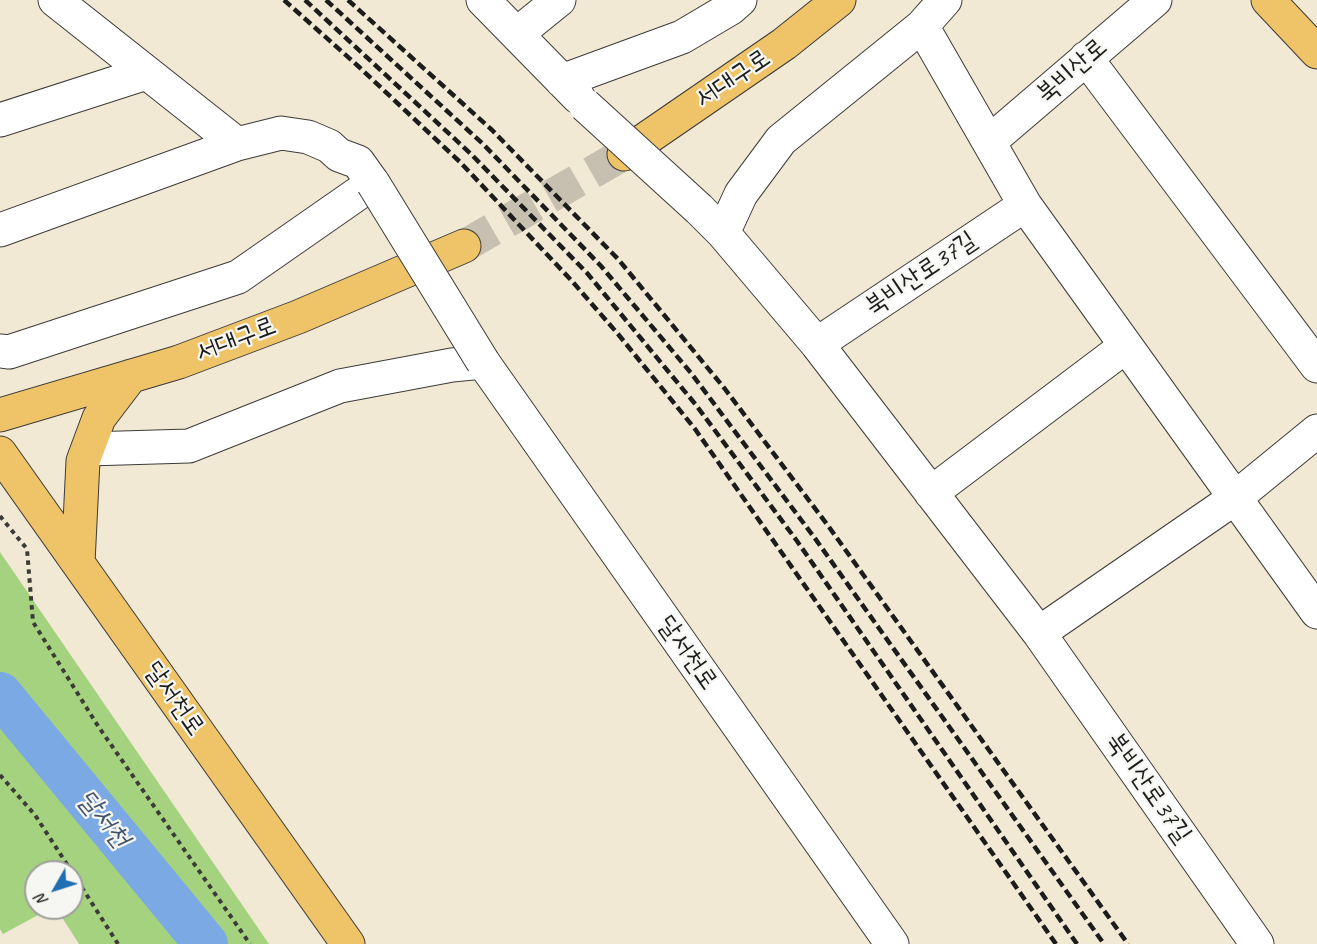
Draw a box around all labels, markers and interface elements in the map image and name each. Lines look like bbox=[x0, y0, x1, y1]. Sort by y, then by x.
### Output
street label: 북비산로 bbox=[1030, 32, 1114, 110]
street label: 서대구로 bbox=[690, 43, 776, 115]
street label: 북비산로37길 bbox=[859, 225, 983, 323]
street label: 서대구로 bbox=[191, 310, 281, 370]
street label: 달서천로 bbox=[650, 610, 724, 696]
street label: 달서천로 bbox=[137, 656, 211, 742]
street label: 북비산로37길 bbox=[1099, 727, 1197, 849]
water label: 달서천 bbox=[70, 783, 136, 855]
north arrow bbox=[24, 860, 84, 920]
text: N bbox=[31, 890, 52, 910]

